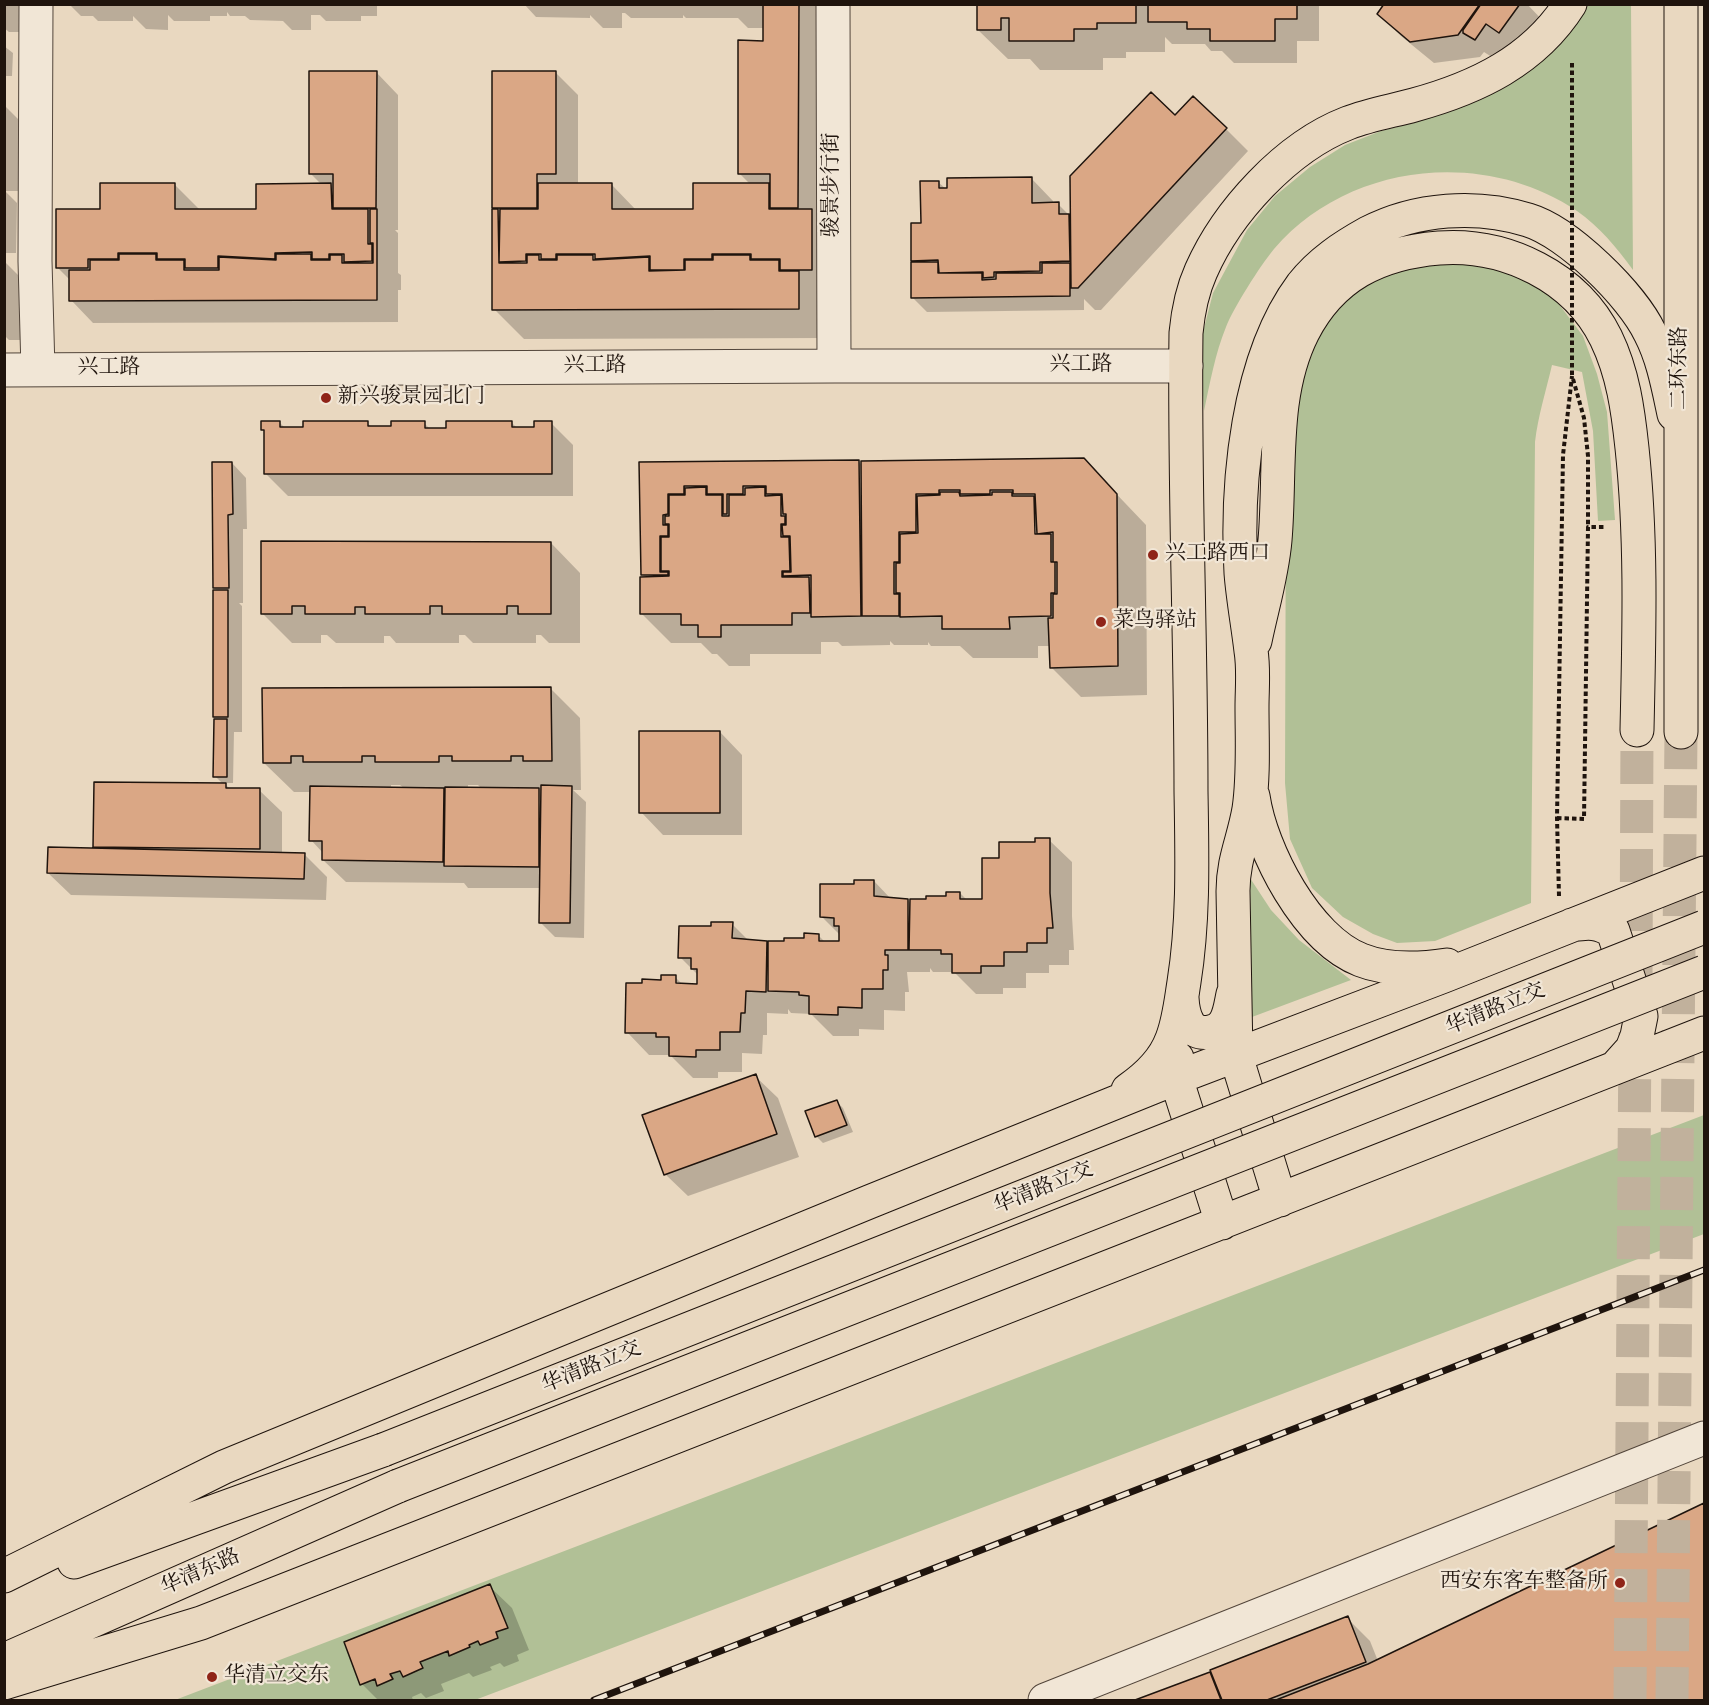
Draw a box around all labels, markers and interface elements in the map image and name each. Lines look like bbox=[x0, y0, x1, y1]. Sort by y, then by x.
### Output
street label: 骏景步行街 bbox=[820, 133, 846, 237]
street label: 二环东路 bbox=[1668, 326, 1694, 410]
street label: 兴工路 bbox=[1050, 353, 1112, 379]
street label: 兴工路 bbox=[564, 354, 626, 380]
street label: 兴工路 bbox=[78, 356, 140, 382]
place label: 新兴骏景园北门 bbox=[338, 385, 485, 411]
marker: 新兴骏景园北门 bbox=[319, 391, 333, 405]
place label: 兴工路西口 bbox=[1165, 542, 1270, 568]
marker: 兴工路西口 bbox=[1146, 548, 1160, 562]
place label: 菜鸟驿站 bbox=[1113, 609, 1197, 635]
marker: 菜鸟驿站 bbox=[1094, 615, 1108, 629]
street label: 华清路立交 bbox=[1443, 979, 1549, 1041]
street label: 华清路立交 bbox=[991, 1158, 1097, 1220]
street label: 华清路立交 bbox=[539, 1337, 645, 1399]
street label: 华清东路 bbox=[158, 1544, 244, 1602]
place label: 西安东客车整备所 bbox=[1440, 1570, 1608, 1596]
marker: 西安东客车整备所 bbox=[1613, 1576, 1627, 1590]
place label: 华清立交东 bbox=[224, 1664, 329, 1690]
marker: 华清立交东 bbox=[205, 1670, 219, 1684]

